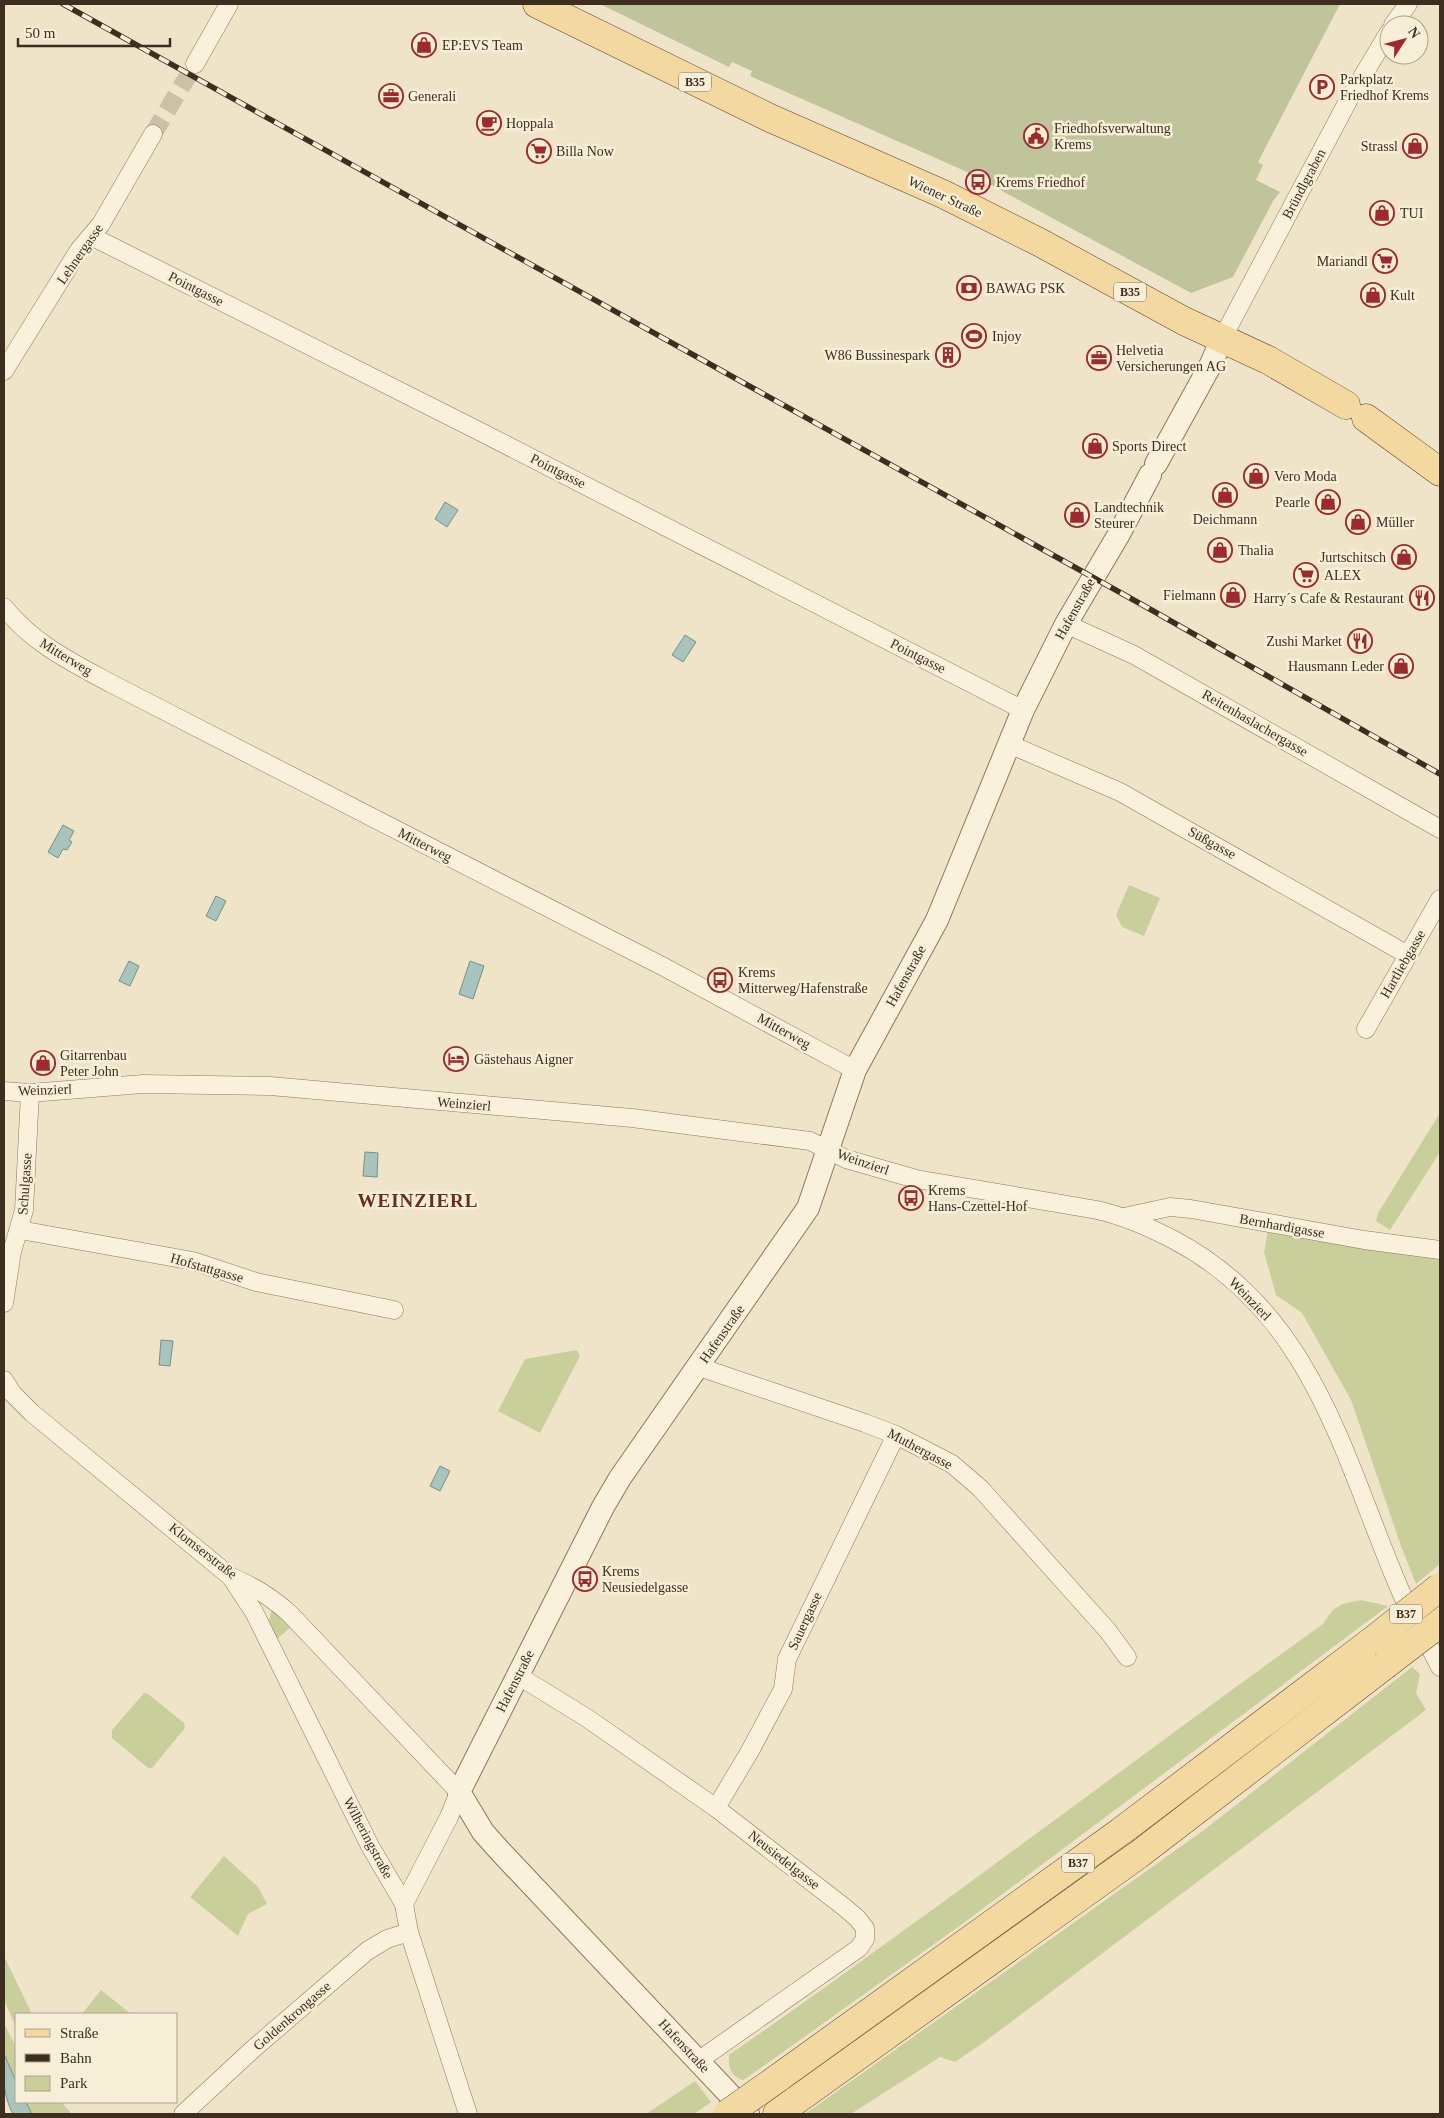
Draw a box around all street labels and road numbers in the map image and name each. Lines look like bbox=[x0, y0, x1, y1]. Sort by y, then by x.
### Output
road number: B35 bbox=[679, 72, 711, 91]
street label: Bründlgraben bbox=[1279, 146, 1329, 222]
street label: Wiener Straße bbox=[906, 173, 984, 221]
street label: Lehnergasse bbox=[54, 221, 106, 287]
street label: Pointgasse bbox=[166, 269, 226, 309]
road number: B35 bbox=[1114, 282, 1146, 302]
street label: Pointgasse bbox=[528, 451, 588, 491]
street label: Hafenstraße bbox=[1052, 576, 1098, 642]
street label: Mitterweg bbox=[37, 636, 95, 678]
street label: Pointgasse bbox=[888, 636, 948, 676]
street label: Reitenhaslachergasse bbox=[1200, 687, 1310, 759]
street label: Süßgasse bbox=[1186, 824, 1238, 862]
street label: Mitterweg bbox=[396, 825, 454, 865]
street label: Hartliebgasse bbox=[1377, 927, 1429, 1001]
street label: Hafenstraße bbox=[883, 943, 929, 1009]
street label: Mitterweg bbox=[755, 1010, 813, 1052]
street label: Weinzierl bbox=[18, 1082, 72, 1098]
street label: Weinzierl bbox=[436, 1094, 492, 1114]
street label: Weinzierl bbox=[835, 1146, 891, 1178]
street label: Schulgasse bbox=[15, 1152, 35, 1216]
street label: Bernhardigasse bbox=[1238, 1211, 1326, 1241]
street label: Hofstattgasse bbox=[169, 1250, 245, 1286]
street label: Weinzierl bbox=[1226, 1274, 1274, 1324]
street label: Hafenstraße bbox=[696, 1302, 748, 1366]
street label: Muthergasse bbox=[885, 1426, 955, 1472]
street label: Klomserstraße bbox=[166, 1520, 240, 1582]
street label: Sauergasse bbox=[785, 1590, 825, 1652]
road number: B37 bbox=[1390, 1605, 1422, 1624]
street label: Hafenstraße bbox=[493, 1647, 537, 1715]
street label: Wilheringstraße bbox=[340, 1795, 396, 1881]
street label: Neusiedelgasse bbox=[745, 1828, 823, 1892]
road number: B37 bbox=[1062, 1854, 1094, 1872]
street label: Goldenkrongasse bbox=[250, 1978, 334, 2054]
street label: Hafenstraße bbox=[655, 2016, 713, 2076]

